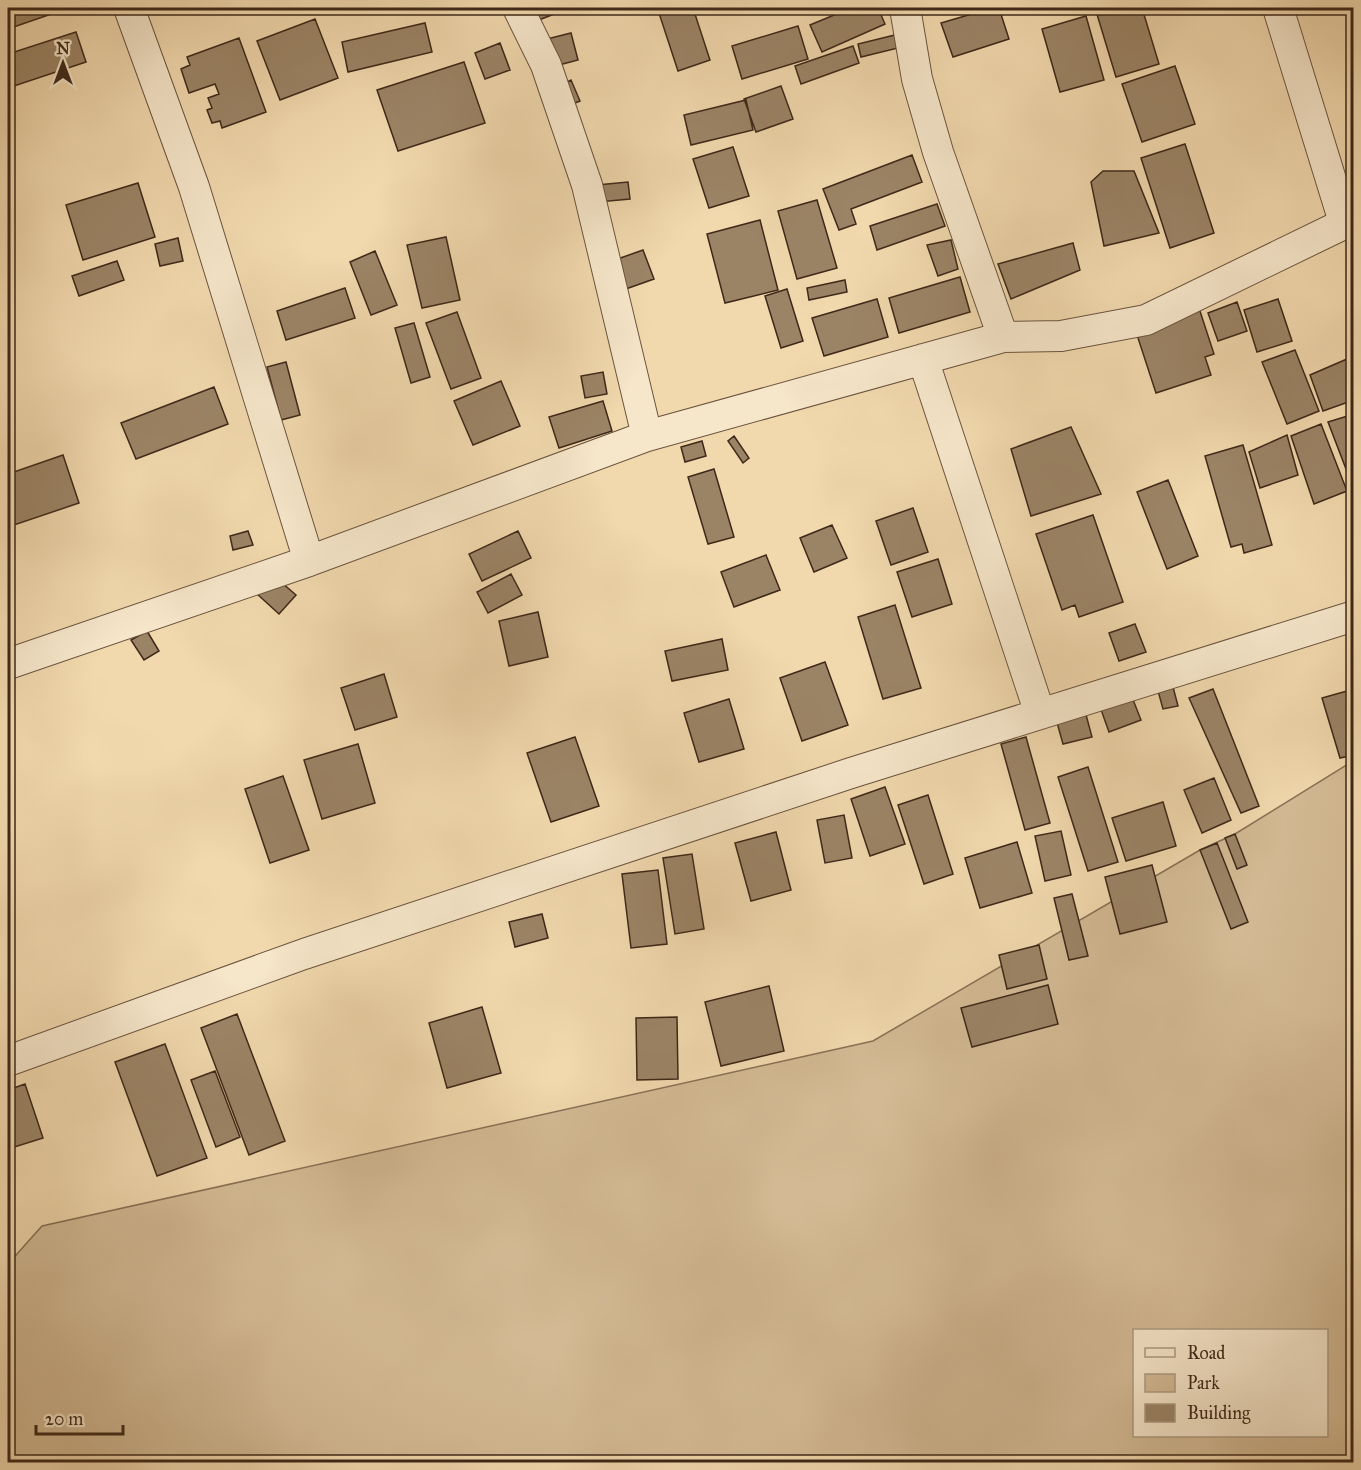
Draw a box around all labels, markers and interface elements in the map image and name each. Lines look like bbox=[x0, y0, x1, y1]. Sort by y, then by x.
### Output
north arrow bbox=[33, 33, 93, 93]
text: N bbox=[56, 39, 70, 58]
legend bbox=[1133, 1329, 1328, 1437]
text: Road bbox=[1187, 1342, 1225, 1364]
text: Park bbox=[1187, 1372, 1220, 1394]
scale bar bbox=[36, 1398, 123, 1436]
text: Building bbox=[1187, 1402, 1251, 1425]
text: 20 m bbox=[45, 1408, 83, 1430]

